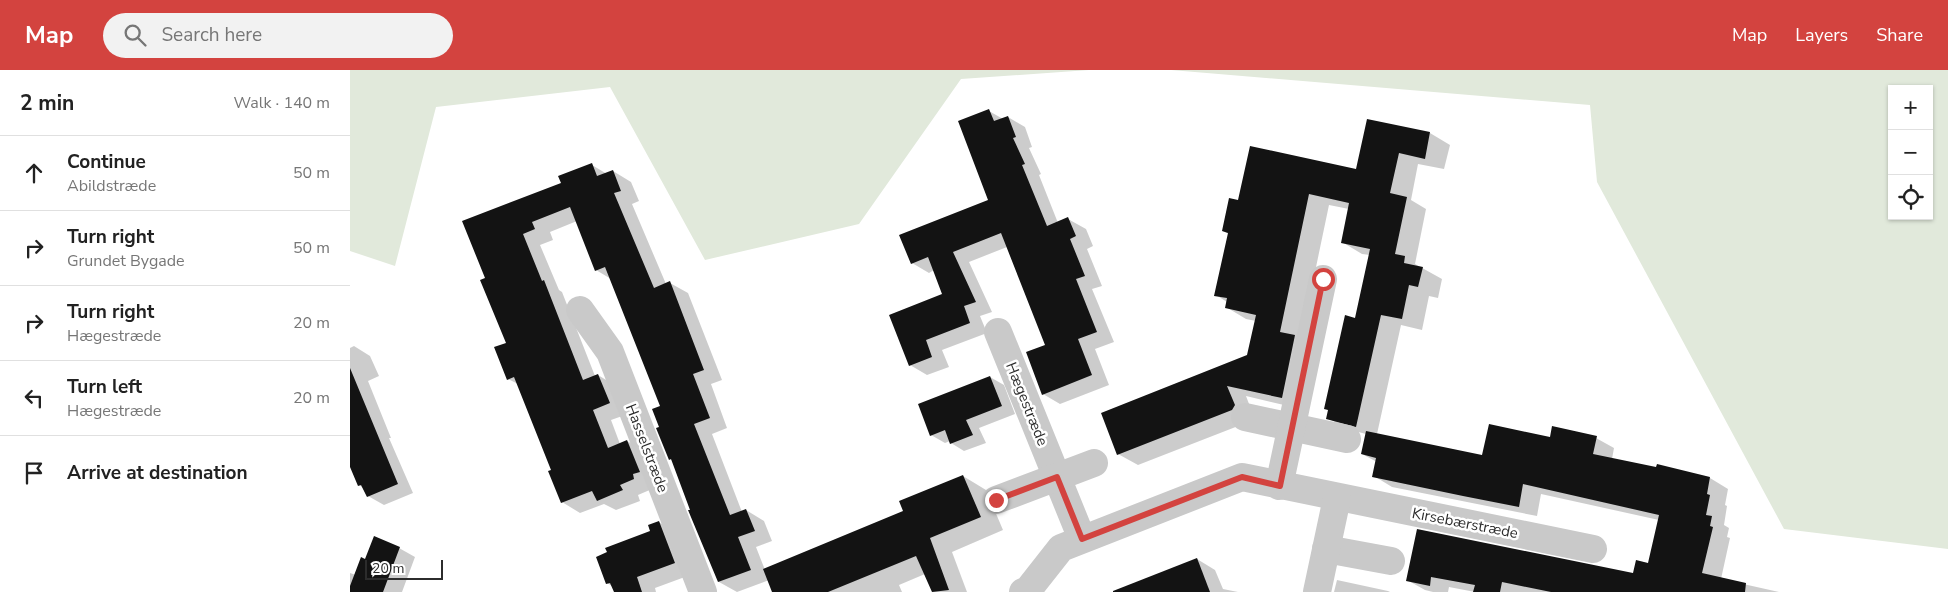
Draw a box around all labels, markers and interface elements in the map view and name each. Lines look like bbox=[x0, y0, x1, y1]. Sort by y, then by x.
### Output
search box bbox=[103, 13, 453, 58]
text: Map bbox=[25, 19, 73, 51]
icon: search bbox=[121, 21, 149, 49]
text: Search here bbox=[161, 22, 262, 48]
text: Map bbox=[1732, 23, 1767, 47]
text: Layers bbox=[1795, 23, 1848, 47]
text: Share bbox=[1876, 23, 1923, 47]
map controls bbox=[1888, 85, 1933, 220]
button: + bbox=[1888, 85, 1933, 130]
text: 2 min bbox=[20, 89, 74, 117]
text: Walk · 140 m bbox=[234, 92, 330, 114]
button: − bbox=[1888, 130, 1933, 175]
text: Continue bbox=[67, 149, 146, 175]
icon: ahead bbox=[20, 159, 48, 187]
text: 50 m bbox=[293, 162, 330, 184]
text: Abildstræde bbox=[67, 175, 156, 197]
button: locate bbox=[1888, 175, 1933, 220]
text: Turn right bbox=[67, 224, 154, 250]
icon: right bbox=[20, 234, 48, 262]
text: 50 m bbox=[293, 237, 330, 259]
text: Grundet Bygade bbox=[67, 250, 185, 272]
route start bbox=[1312, 268, 1335, 291]
text: Turn right bbox=[67, 299, 154, 325]
icon: right bbox=[20, 309, 48, 337]
text: 20 m bbox=[293, 312, 330, 334]
text: Hægestræde bbox=[67, 325, 161, 347]
street label: Hægestræde bbox=[1001, 359, 1053, 449]
text: Turn left bbox=[67, 374, 142, 400]
icon: left bbox=[20, 384, 48, 412]
text: 20 m bbox=[293, 387, 330, 409]
text: Hægestræde bbox=[67, 400, 161, 422]
street label: Hasselstræde bbox=[621, 401, 673, 495]
icon: arrive bbox=[20, 459, 48, 487]
text: Arrive at destination bbox=[67, 460, 248, 486]
route end bbox=[985, 489, 1008, 512]
street label: Kirsebærstræde bbox=[1410, 503, 1520, 543]
scale bar bbox=[365, 557, 442, 580]
text: 20 m bbox=[372, 559, 404, 578]

